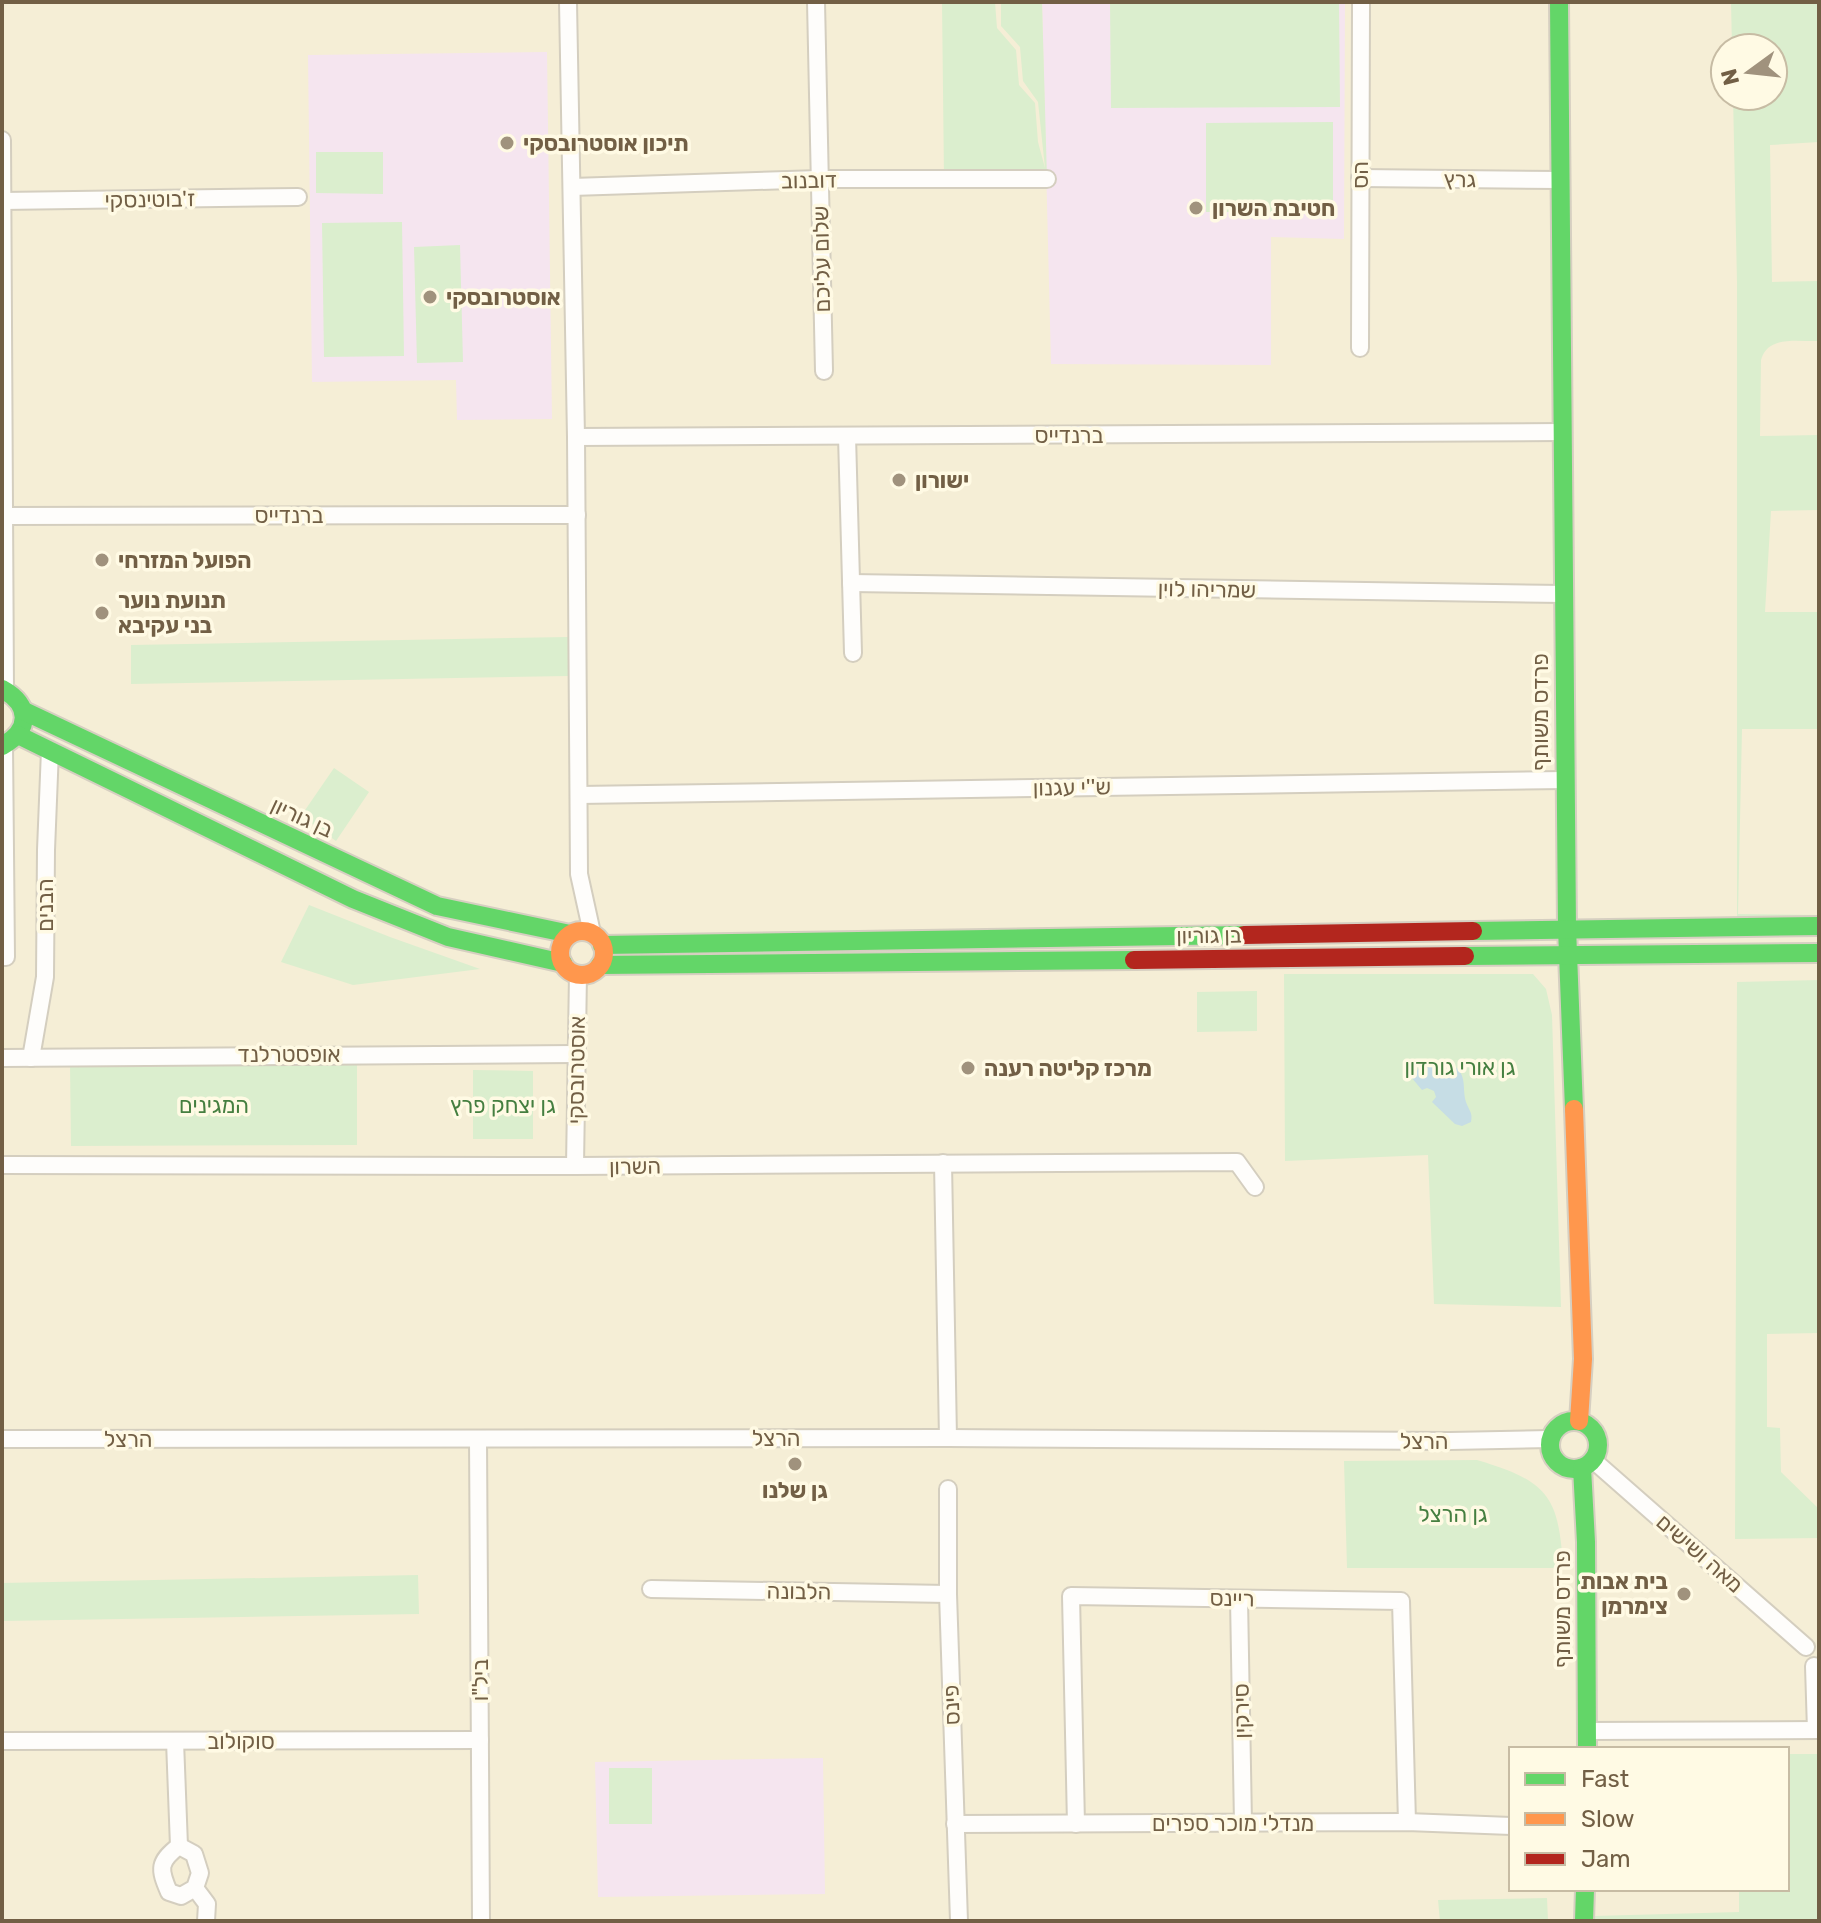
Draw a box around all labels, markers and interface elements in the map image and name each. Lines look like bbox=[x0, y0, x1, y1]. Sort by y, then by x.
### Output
north arrow bbox=[1709, 32, 1789, 112]
text: N bbox=[1715, 66, 1745, 88]
place label: תיכון אוסטרובסקי bbox=[523, 130, 689, 157]
marker: תיכון אוסטרובסקי bbox=[498, 134, 516, 152]
street label: הס bbox=[1347, 161, 1374, 189]
street label: גרץ bbox=[1443, 166, 1477, 193]
street label: דובנוב bbox=[781, 167, 837, 194]
street label: ז'בוטינסקי bbox=[104, 185, 196, 214]
place label: חטיבת השרון bbox=[1212, 195, 1335, 222]
marker: חטיבת השרון bbox=[1187, 199, 1205, 217]
street label: שלום עליכם bbox=[807, 205, 836, 313]
place label: אוסטרובסקי bbox=[446, 284, 561, 311]
marker: אוסטרובסקי bbox=[421, 288, 439, 306]
street label: ברנדייס bbox=[1035, 422, 1103, 449]
place label: ישורון bbox=[915, 467, 969, 494]
marker: ישורון bbox=[890, 471, 908, 489]
street label: ברנדייס bbox=[255, 502, 323, 529]
place label: הפועל המזרחי bbox=[118, 547, 251, 574]
marker: הפועל המזרחי bbox=[93, 551, 111, 569]
street label: שמריהו לוין bbox=[1158, 575, 1256, 604]
place label: תנועת נוער בני עקיבא bbox=[118, 587, 226, 639]
marker: תנועת נוער בני עקיבא bbox=[93, 604, 111, 622]
street label: פרדס משותף bbox=[1527, 653, 1554, 771]
street label: ש''י עגנון bbox=[1033, 773, 1111, 802]
street label: בן גוריון bbox=[266, 791, 337, 844]
street label: הבנים bbox=[32, 878, 59, 932]
street label: בן גוריון bbox=[1176, 921, 1242, 950]
street label: אוסטרובסקי bbox=[562, 1016, 591, 1124]
street label: אופסטרלנד bbox=[238, 1041, 340, 1068]
park label: גן אורי גורדון bbox=[1404, 1054, 1516, 1081]
place label: מרכז קליטה רענה bbox=[984, 1055, 1152, 1082]
marker: מרכז קליטה רענה bbox=[959, 1059, 977, 1077]
park label: המגינים bbox=[179, 1092, 249, 1119]
park label: גן יצחק פרץ bbox=[450, 1092, 556, 1119]
street label: השרון bbox=[609, 1153, 661, 1180]
street label: הרצל bbox=[752, 1425, 800, 1452]
street label: הרצל bbox=[104, 1426, 152, 1453]
street label: הרצל bbox=[1400, 1428, 1448, 1455]
marker: גן שלנו bbox=[786, 1455, 804, 1473]
place label: גן שלנו bbox=[762, 1477, 828, 1504]
park label: גן הרצל bbox=[1418, 1501, 1488, 1528]
street label: מאה ושישים bbox=[1651, 1508, 1749, 1598]
street label: פרדס משותף bbox=[1549, 1550, 1576, 1668]
place label: בית אבות צימרמן bbox=[1580, 1568, 1668, 1620]
street label: הלבונה bbox=[767, 1577, 831, 1606]
street label: ריינס bbox=[1209, 1585, 1255, 1612]
marker: בית אבות צימרמן bbox=[1675, 1585, 1693, 1603]
street label: ביל"ו bbox=[467, 1659, 494, 1701]
street label: סירקין bbox=[1228, 1683, 1255, 1739]
street label: פינס bbox=[937, 1684, 966, 1726]
street label: סוקולוב bbox=[207, 1728, 275, 1755]
legend bbox=[1509, 1747, 1789, 1891]
text: Fast bbox=[1581, 1765, 1629, 1793]
text: Slow bbox=[1581, 1805, 1634, 1833]
street label: מנדלי מוכר ספרים bbox=[1152, 1810, 1314, 1837]
text: Jam bbox=[1581, 1845, 1631, 1873]

